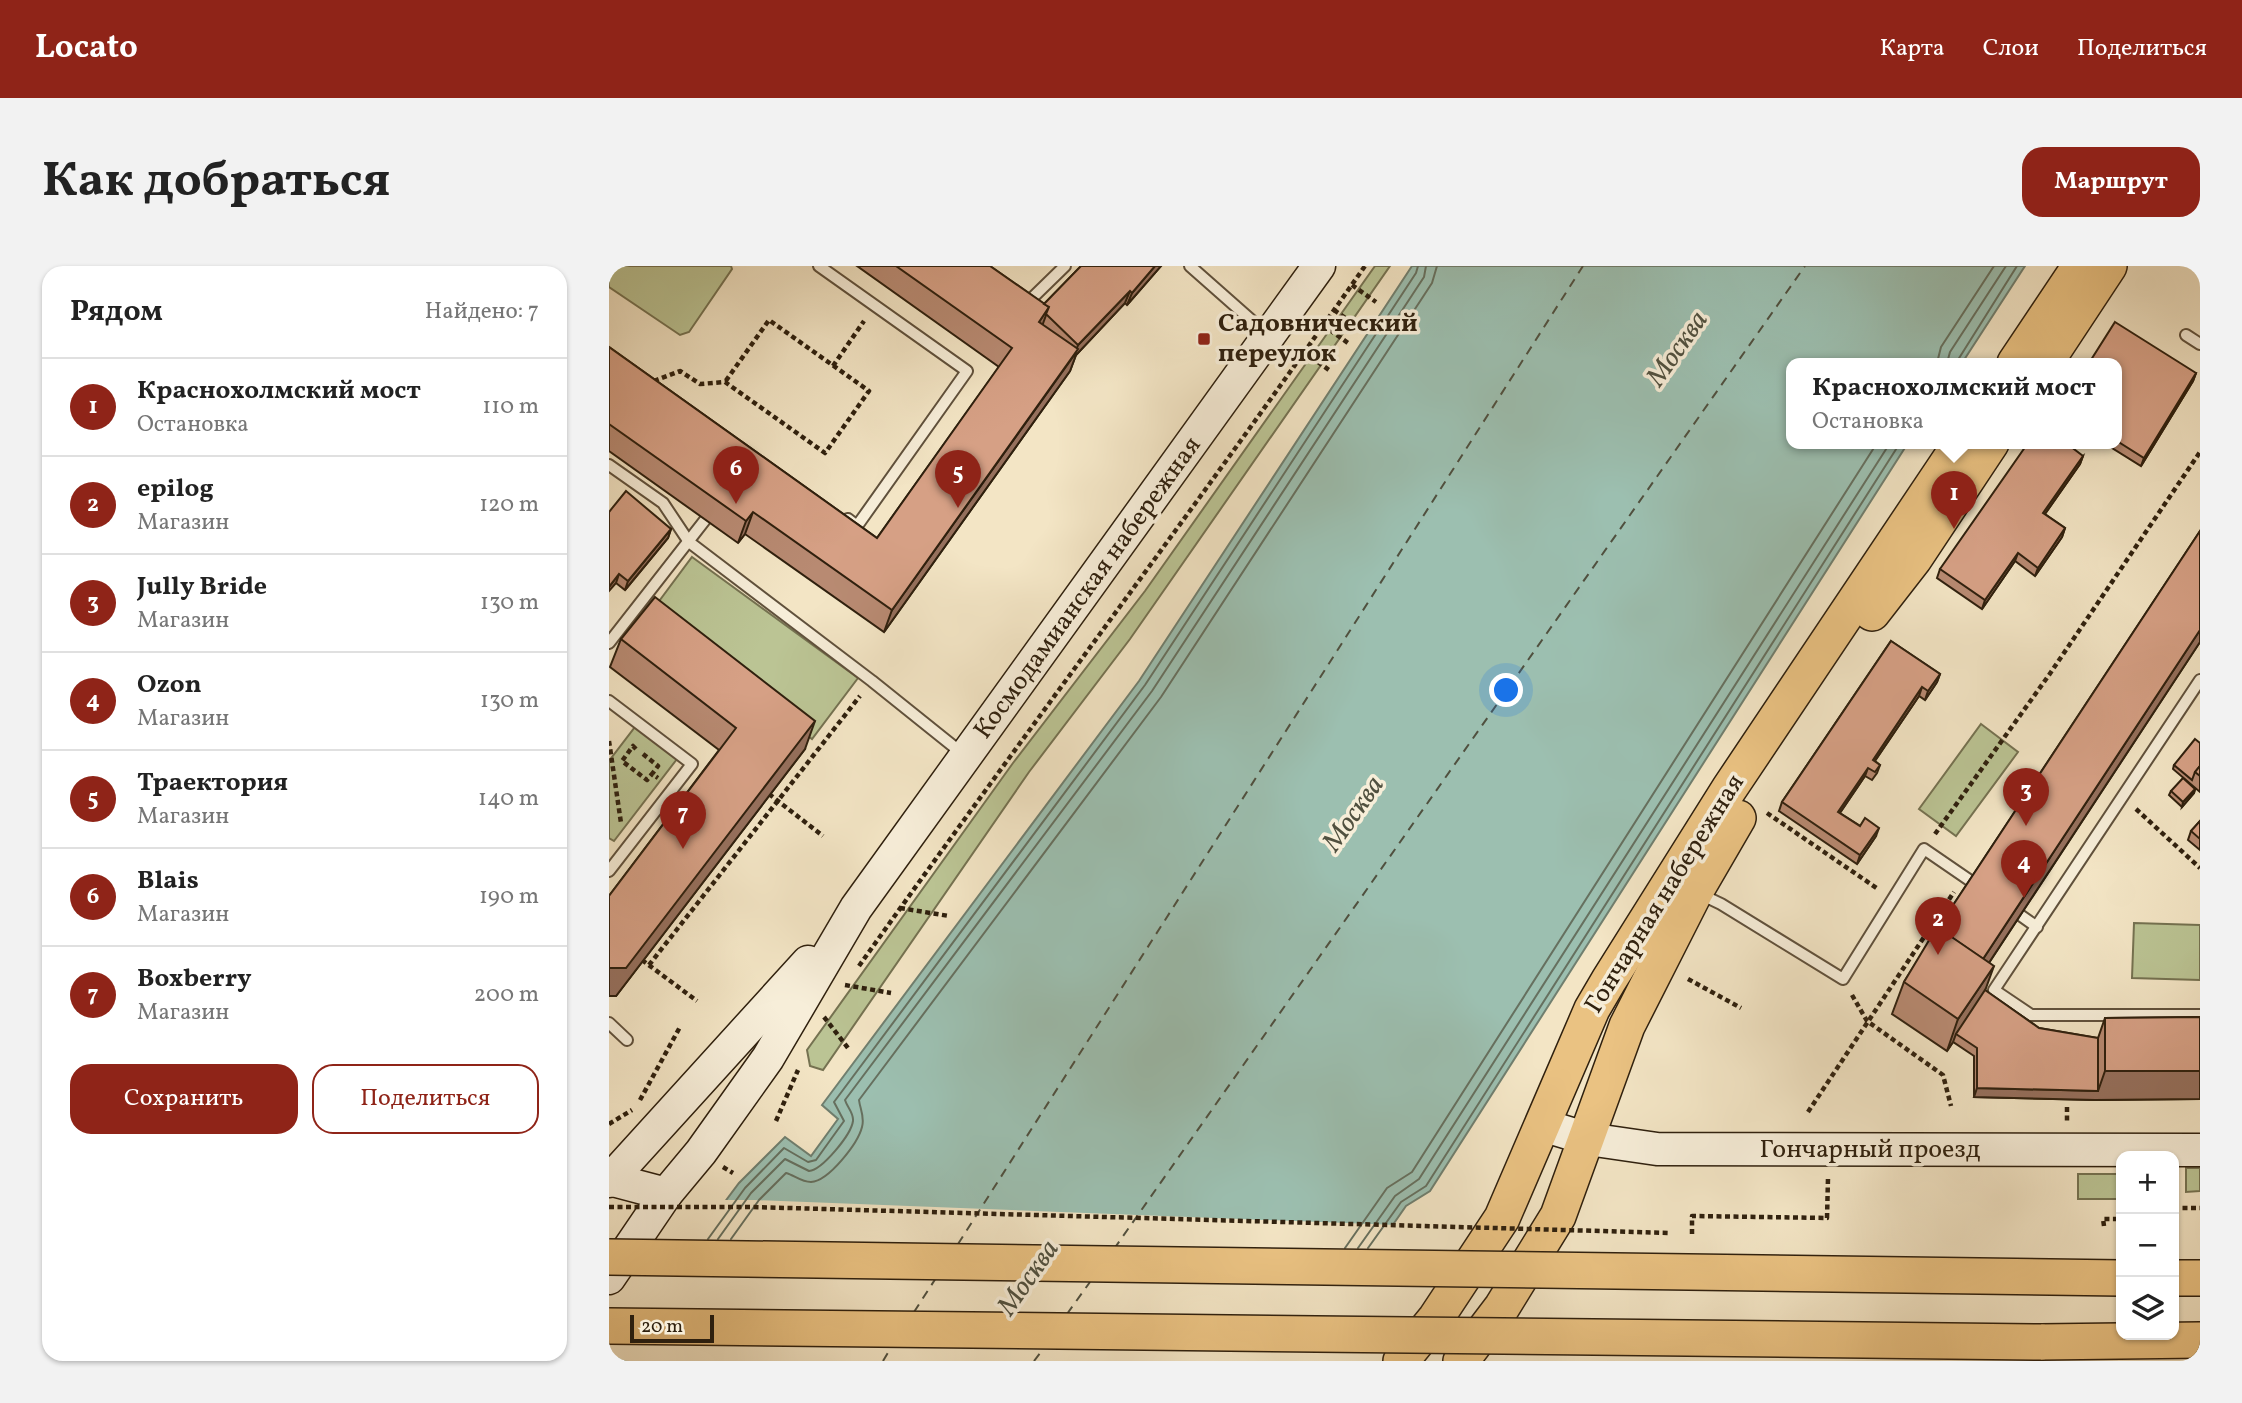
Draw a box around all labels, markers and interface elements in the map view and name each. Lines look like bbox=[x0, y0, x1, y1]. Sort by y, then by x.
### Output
text: Locato bbox=[35, 26, 138, 72]
text: Карта bbox=[1880, 32, 1945, 66]
text: Слои bbox=[1983, 32, 2039, 66]
text: Поделиться bbox=[2077, 32, 2207, 66]
button: Маршрут bbox=[2022, 147, 2200, 217]
text: Как добраться bbox=[42, 148, 390, 217]
text: Рядом bbox=[70, 291, 163, 333]
text: Найдено: 7 bbox=[425, 296, 539, 328]
water label: Москва bbox=[1637, 303, 1718, 396]
place label: Садовнический переулок bbox=[1218, 306, 1418, 372]
marker: Садовнический переулок bbox=[1196, 331, 1212, 347]
popup bbox=[1786, 358, 2122, 449]
text: Краснохолмский мост bbox=[1812, 370, 2096, 406]
text: Краснохолмский мост bbox=[137, 373, 421, 409]
text: 1 bbox=[88, 391, 98, 423]
text: 110 m bbox=[482, 391, 539, 423]
text: Остановка bbox=[1812, 406, 1924, 438]
text: Остановка bbox=[137, 409, 249, 441]
street label: Космодамианская набережная bbox=[966, 429, 1210, 747]
pin: 6 bbox=[713, 446, 759, 504]
pin: 5 bbox=[935, 450, 981, 508]
text: epilog bbox=[137, 471, 214, 507]
pin: 1 bbox=[1931, 471, 1977, 529]
text: 2 bbox=[87, 489, 99, 521]
text: 120 m bbox=[479, 489, 539, 521]
text: Магазин bbox=[137, 507, 229, 539]
text: Jully Bride bbox=[137, 569, 267, 605]
text: 3 bbox=[87, 587, 99, 619]
text: 130 m bbox=[480, 587, 539, 619]
text: Магазин bbox=[137, 605, 229, 637]
text: Ozon bbox=[137, 667, 202, 703]
your location bbox=[1489, 673, 1523, 707]
text: 4 bbox=[86, 685, 100, 717]
text: 130 m bbox=[480, 685, 539, 717]
text: Магазин bbox=[137, 703, 229, 735]
text: Траектория bbox=[137, 765, 288, 801]
street label: Гончарная набережная bbox=[1577, 767, 1753, 1021]
water label: Москва bbox=[1313, 768, 1394, 861]
pin: 3 bbox=[2003, 768, 2049, 826]
text: 5 bbox=[87, 783, 99, 815]
text: 140 m bbox=[478, 783, 539, 815]
pin: 7 bbox=[660, 791, 706, 849]
text: Магазин bbox=[137, 801, 229, 833]
pin: 4 bbox=[2001, 840, 2047, 898]
text: Blais bbox=[137, 863, 199, 899]
text: 6 bbox=[87, 881, 99, 913]
text: 190 m bbox=[479, 881, 539, 913]
pin: 2 bbox=[1915, 897, 1961, 955]
text: Магазин bbox=[137, 899, 229, 931]
text: Boxberry bbox=[137, 961, 252, 997]
text: 7 bbox=[88, 979, 99, 1011]
text: 200 m bbox=[474, 979, 539, 1011]
text: Магазин bbox=[137, 997, 229, 1029]
button: Сохранить bbox=[70, 1064, 298, 1134]
button: Поделиться bbox=[312, 1064, 539, 1134]
street label: Гончарный проезд bbox=[1760, 1132, 1981, 1168]
map controls bbox=[2116, 1151, 2179, 1340]
button: + bbox=[2116, 1151, 2179, 1214]
button: − bbox=[2116, 1214, 2179, 1277]
water label: Москва bbox=[988, 1232, 1069, 1325]
button: layers bbox=[2116, 1277, 2179, 1340]
scale bar bbox=[630, 1312, 714, 1344]
text: 20 m bbox=[641, 1314, 683, 1340]

